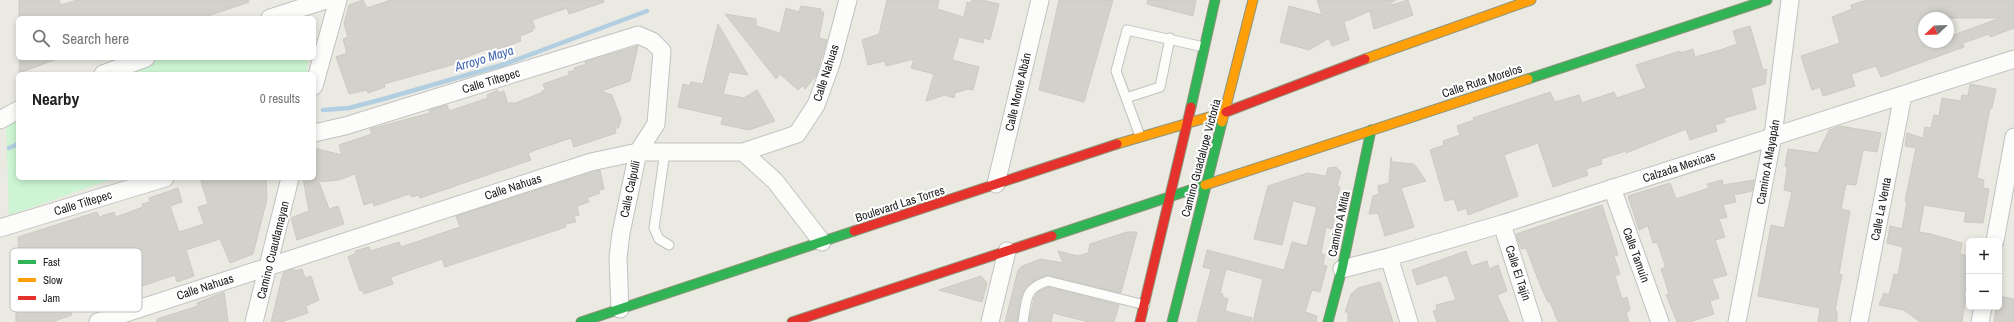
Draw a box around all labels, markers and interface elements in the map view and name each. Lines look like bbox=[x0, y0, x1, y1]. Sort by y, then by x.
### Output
north arrow bbox=[1918, 12, 1954, 48]
search box bbox=[16, 16, 316, 60]
icon: search bbox=[30, 27, 52, 49]
text: Search here bbox=[62, 28, 129, 49]
water label: Arroyo Maya bbox=[452, 41, 516, 76]
street label: Calle Nahuas bbox=[809, 42, 843, 104]
street label: Calle Monte Albán bbox=[1001, 51, 1035, 133]
street label: Calle Ruta Morelos bbox=[1440, 60, 1524, 102]
street label: Calle Tiltepec bbox=[460, 65, 522, 97]
text: Nearby bbox=[32, 87, 79, 110]
text: 0 results bbox=[260, 90, 300, 107]
street label: Camino Guadalupe Victoria bbox=[1178, 97, 1225, 219]
street label: Camino A Mayapán bbox=[1753, 118, 1783, 206]
street label: Calzada Mexicas bbox=[1641, 148, 1717, 186]
street label: Calle Calpulli bbox=[616, 159, 644, 219]
street label: Calle Nahuas bbox=[482, 170, 544, 204]
street label: Calle La Venta bbox=[1867, 176, 1895, 242]
street label: Boulevard Las Torres bbox=[853, 182, 947, 226]
street label: Calle Tiltepec bbox=[52, 187, 114, 219]
street label: Camino A Mitla bbox=[1324, 189, 1354, 258]
street label: Camino Cuautlamayan bbox=[253, 199, 293, 301]
street label: Calle Tamuín bbox=[1619, 225, 1653, 285]
map controls bbox=[1966, 238, 2002, 310]
button: + bbox=[1966, 238, 2002, 274]
street label: Calle El Tajín bbox=[1502, 243, 1534, 303]
legend bbox=[10, 248, 142, 312]
text: Fast bbox=[43, 255, 61, 269]
street label: Calle Nahuas bbox=[174, 270, 236, 304]
text: Slow bbox=[43, 273, 63, 287]
button: − bbox=[1966, 274, 2002, 310]
text: Jam bbox=[43, 291, 60, 305]

